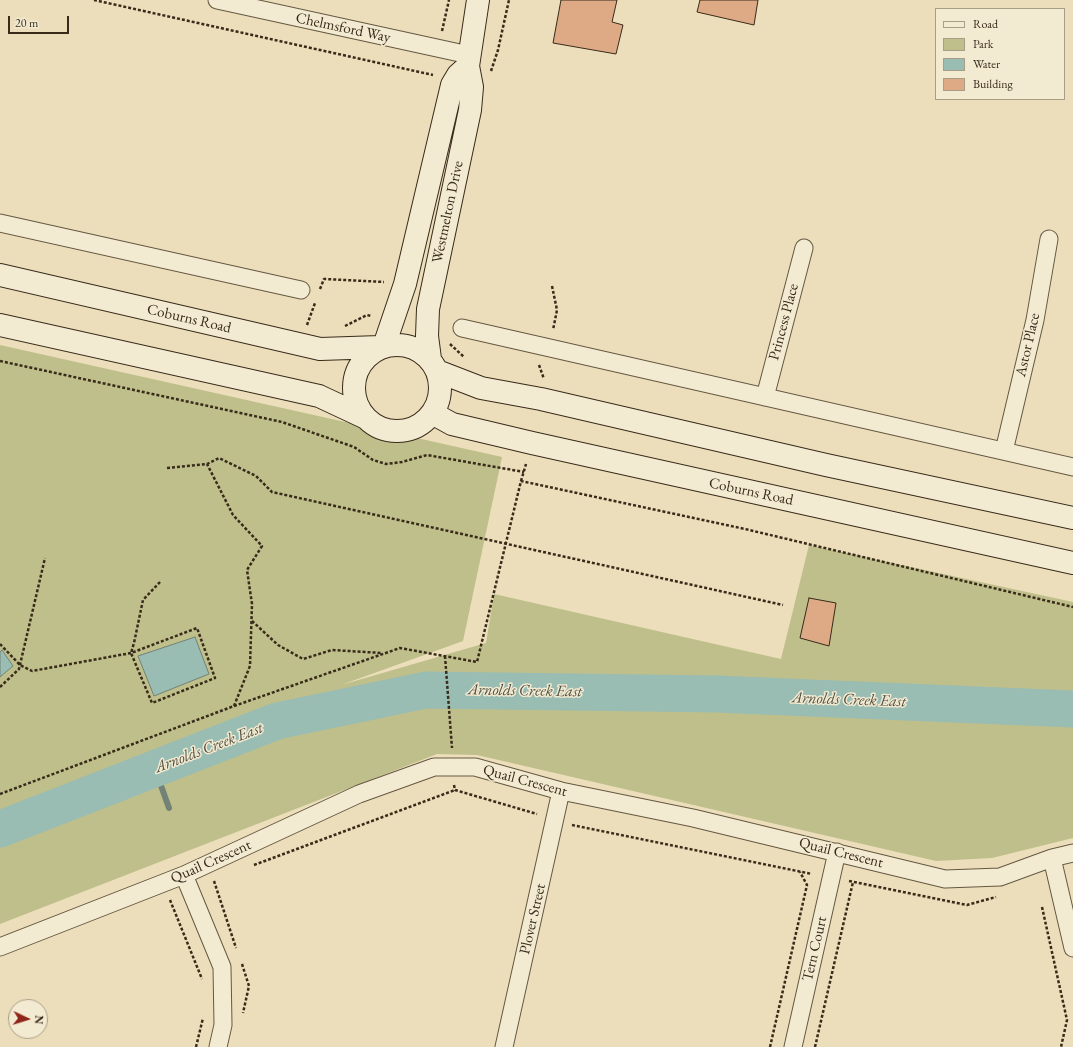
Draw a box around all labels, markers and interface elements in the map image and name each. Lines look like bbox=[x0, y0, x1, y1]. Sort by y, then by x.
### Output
scale bar bbox=[10, 8, 71, 34]
legend bbox=[935, 8, 1065, 100]
street label: Chelmsford Way bbox=[294, 9, 392, 47]
text: 20 m bbox=[15, 15, 38, 31]
text: Road bbox=[973, 16, 998, 32]
text: Park bbox=[973, 36, 993, 52]
text: Water bbox=[973, 56, 1000, 72]
text: Building bbox=[973, 76, 1013, 92]
street label: Westmelton Drive bbox=[428, 159, 468, 265]
street label: Princess Place bbox=[765, 282, 803, 362]
street label: Coburns Road bbox=[145, 301, 233, 337]
street label: Astor Place bbox=[1012, 311, 1044, 379]
street label: Coburns Road bbox=[707, 474, 795, 510]
water label: Arnolds Creek East bbox=[468, 680, 582, 702]
water label: Arnolds Creek East bbox=[792, 688, 906, 712]
water label: Arnolds Creek East bbox=[152, 719, 266, 777]
street label: Quail Crescent bbox=[481, 761, 569, 801]
street label: Quail Crescent bbox=[797, 834, 885, 872]
street label: Quail Crescent bbox=[168, 836, 254, 888]
street label: Plover Street bbox=[516, 882, 550, 956]
street label: Tern Court bbox=[799, 915, 831, 983]
north arrow bbox=[8, 999, 48, 1039]
text: N bbox=[32, 1015, 46, 1025]

